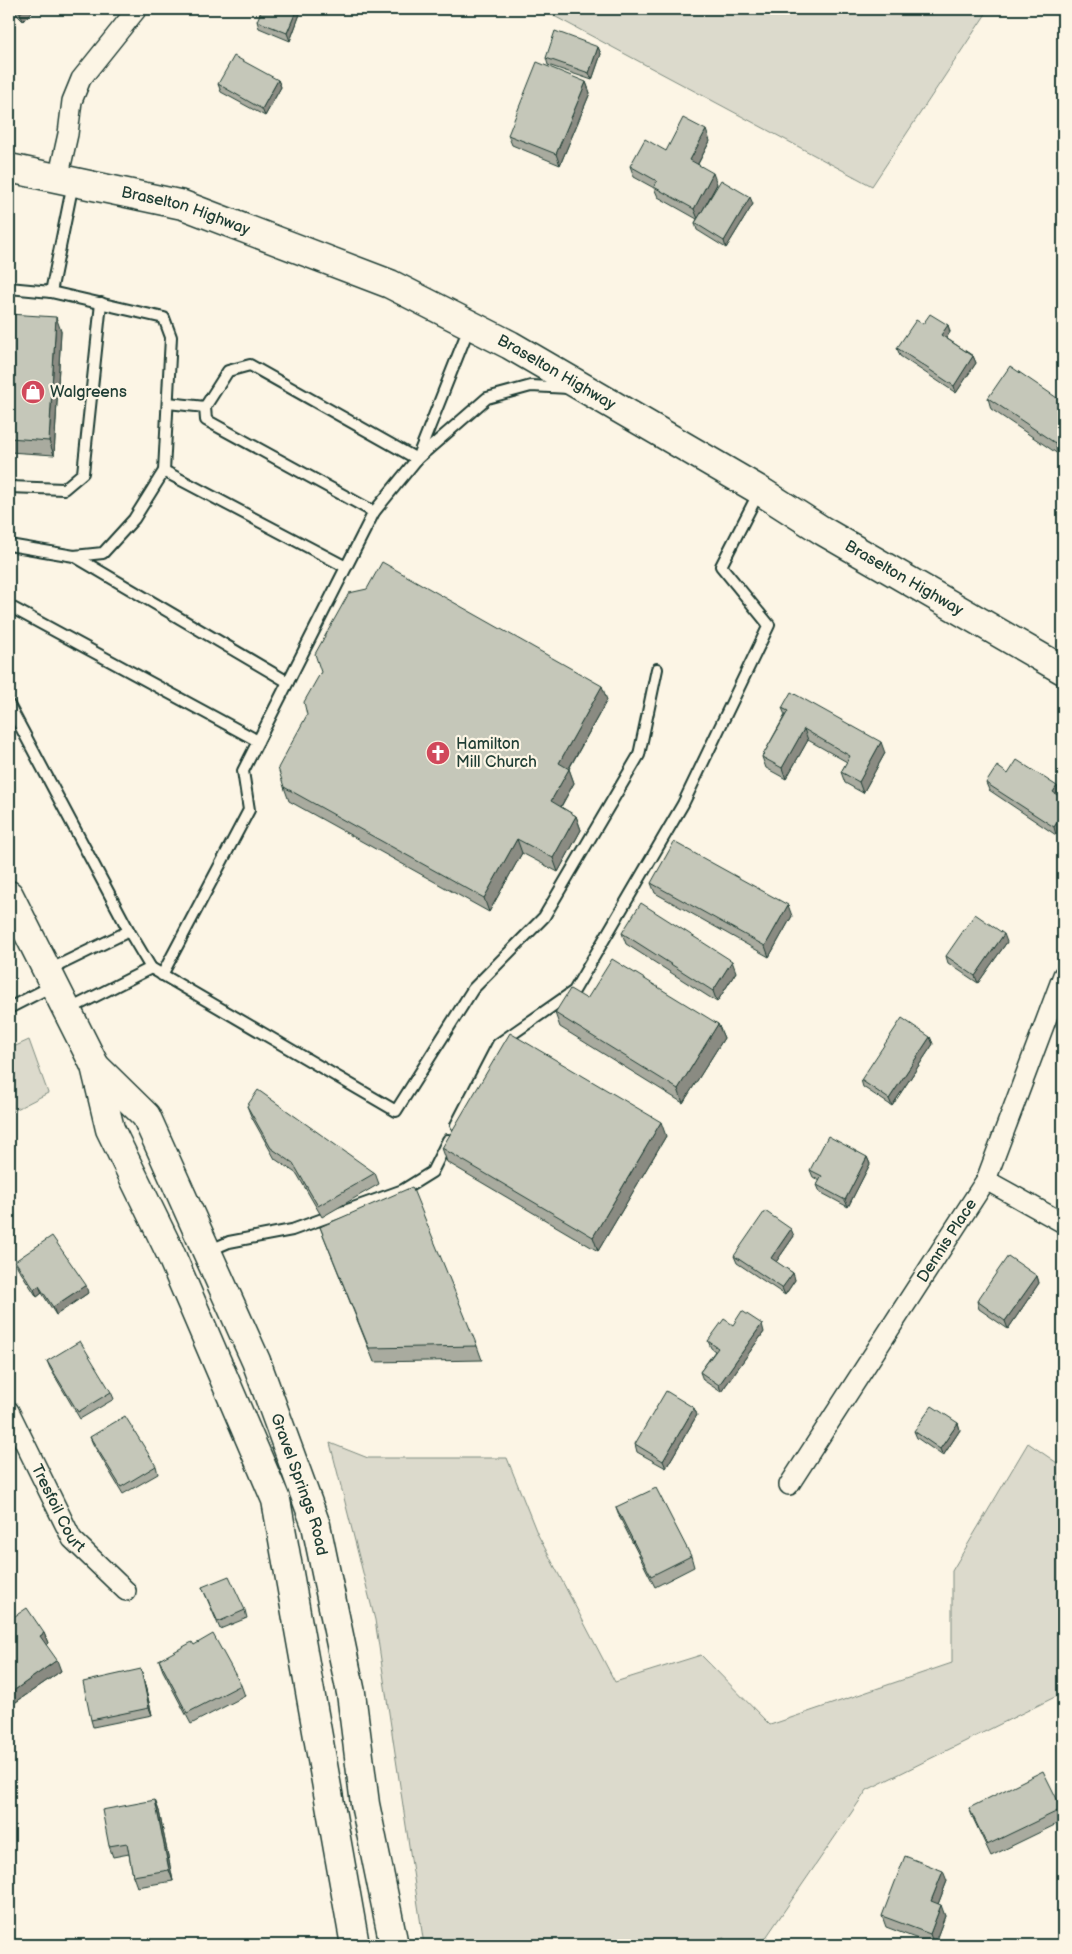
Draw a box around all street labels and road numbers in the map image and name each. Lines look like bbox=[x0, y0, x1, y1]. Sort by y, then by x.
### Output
street label: Braselton Highway bbox=[120, 183, 253, 239]
street label: Braselton Highway bbox=[494, 331, 620, 414]
street label: Braselton Highway bbox=[842, 536, 967, 620]
street label: Dennis Place bbox=[913, 1195, 981, 1286]
street label: Gravel Springs Road bbox=[267, 1411, 332, 1557]
street label: Tresfoil Court bbox=[27, 1461, 89, 1556]

